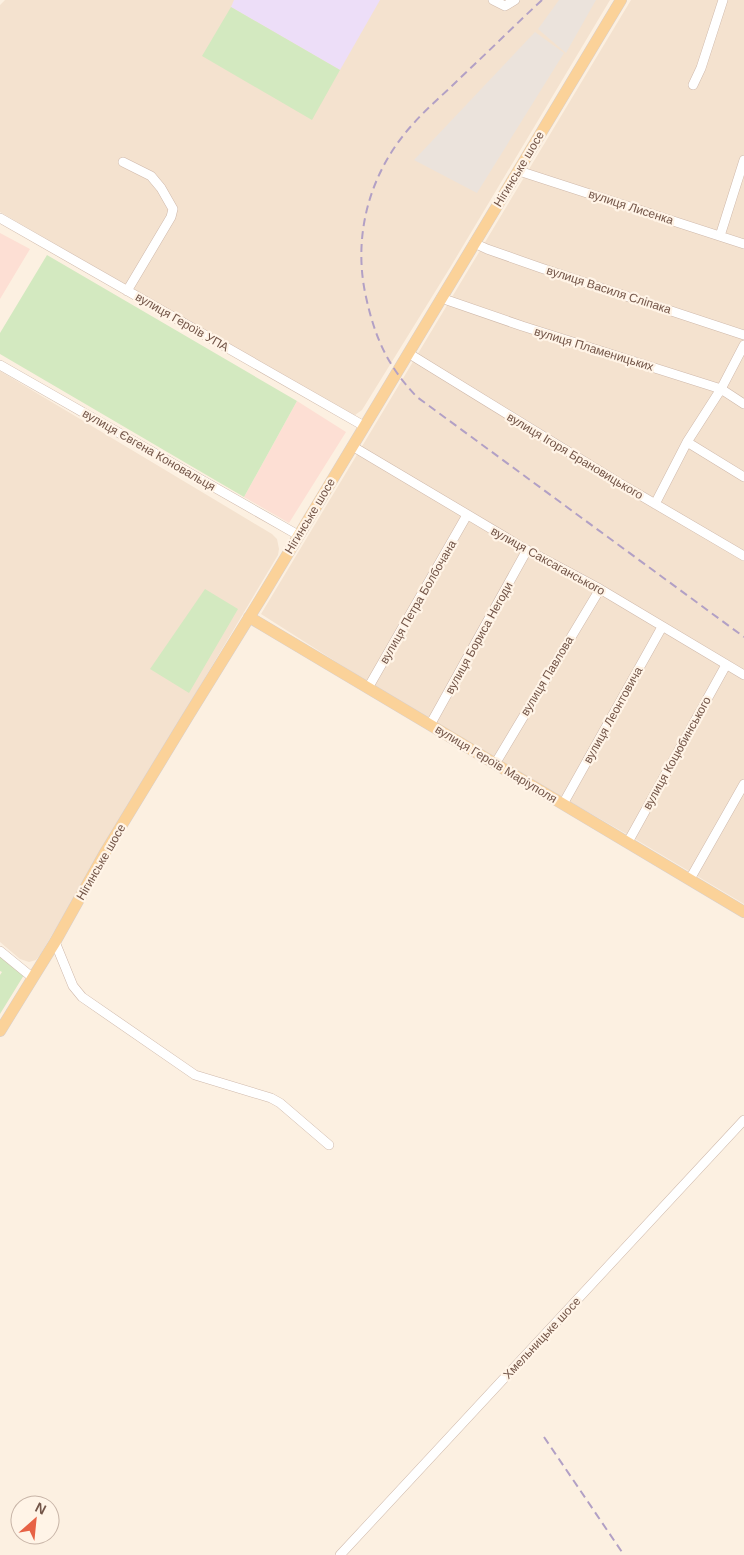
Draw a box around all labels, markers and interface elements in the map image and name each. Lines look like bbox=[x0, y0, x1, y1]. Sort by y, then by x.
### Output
street label: Нігинське шосе bbox=[491, 128, 547, 209]
street label: вулиця Лисенка bbox=[587, 187, 675, 227]
street label: вулиця Василя Сліпака bbox=[545, 263, 673, 317]
street label: вулиця Героїв УПА bbox=[133, 290, 231, 354]
street label: вулиця Пламеницьких bbox=[533, 324, 655, 374]
street label: вулиця Євгена Коновальця bbox=[80, 406, 218, 494]
street label: вулиця Ігоря Брановицького bbox=[504, 410, 646, 502]
street label: Нігинське шосе bbox=[282, 475, 338, 556]
street label: вулиця Саксаганського bbox=[488, 524, 608, 598]
street label: вулиця Петра Болбочана bbox=[377, 538, 459, 666]
street label: вулиця Бориса Негоди bbox=[442, 580, 516, 696]
street label: вулиця Павлова bbox=[518, 633, 576, 718]
street label: вулиця Леонтовича bbox=[581, 664, 645, 766]
street label: вулиця Коцюбинського bbox=[640, 694, 714, 812]
street label: вулиця Героїв Маріуполя bbox=[433, 722, 559, 806]
street label: Нігинське шосе bbox=[74, 821, 129, 903]
street label: Хмельницьке шосе bbox=[501, 1294, 584, 1382]
north arrow bbox=[10, 1495, 60, 1545]
text: N bbox=[33, 1499, 49, 1518]

